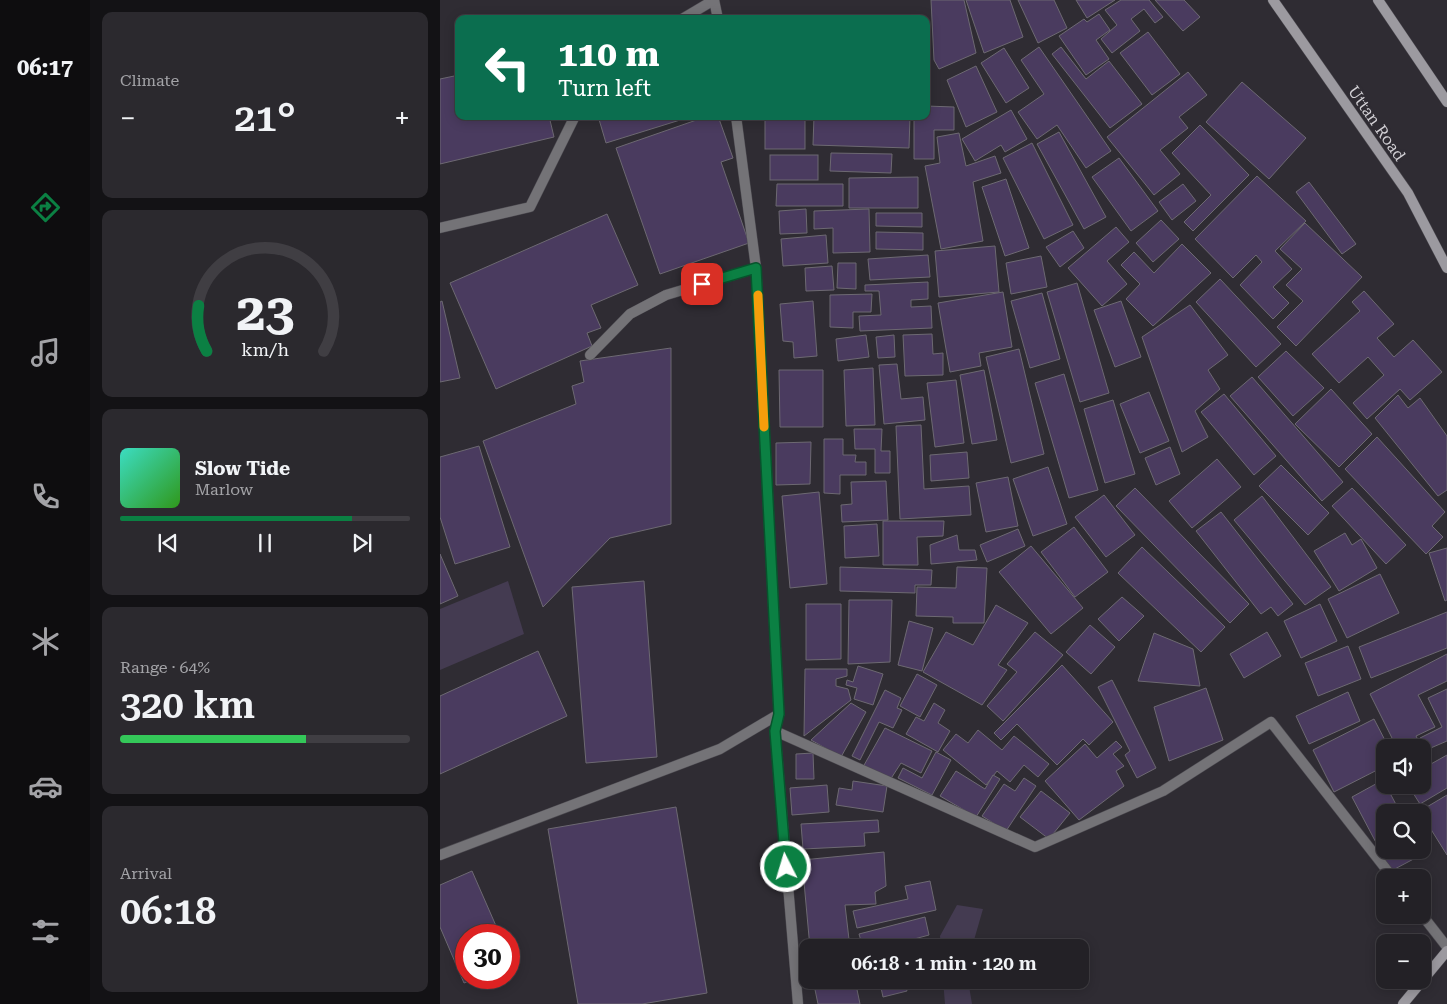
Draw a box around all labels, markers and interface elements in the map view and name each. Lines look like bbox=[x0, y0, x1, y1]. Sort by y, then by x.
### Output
text: 110 m bbox=[558, 34, 659, 75]
icon: left bbox=[475, 35, 540, 100]
text: 06:17 bbox=[17, 55, 73, 80]
text: Climate bbox=[120, 71, 179, 90]
text: Turn left bbox=[558, 76, 651, 101]
street label: Uttan Road bbox=[1344, 82, 1409, 164]
text: 21° bbox=[234, 96, 296, 140]
text: − bbox=[120, 102, 136, 135]
text: + bbox=[394, 102, 410, 135]
icon: directions bbox=[28, 190, 63, 225]
pin bbox=[681, 263, 723, 305]
icon: arrive bbox=[688, 270, 716, 298]
text: 23 bbox=[236, 282, 294, 343]
icon: music bbox=[28, 335, 63, 370]
text: km/h bbox=[241, 339, 289, 360]
text: Slow Tide bbox=[195, 457, 290, 480]
icon: phone bbox=[28, 479, 63, 514]
text: Marlow bbox=[195, 480, 253, 499]
icon: previous bbox=[154, 529, 182, 557]
icon: pause bbox=[251, 529, 279, 557]
icon: next bbox=[348, 529, 376, 557]
icon: climate bbox=[28, 624, 63, 659]
text: Range · 64% bbox=[120, 658, 210, 677]
text: 320 km bbox=[120, 683, 255, 727]
map controls bbox=[1376, 739, 1431, 989]
button: sound bbox=[1376, 739, 1431, 794]
icon: car bbox=[28, 769, 63, 804]
button: search bbox=[1376, 804, 1431, 859]
position arrow bbox=[759, 840, 811, 892]
text: Arrival bbox=[120, 864, 172, 883]
button: + bbox=[1376, 869, 1431, 924]
text: 06:18 bbox=[120, 889, 216, 933]
icon: filters bbox=[28, 914, 63, 949]
speed limit sign: 30 bbox=[455, 924, 520, 989]
button: − bbox=[1376, 934, 1431, 989]
text: 06:18 · 1 min · 120 m bbox=[851, 952, 1037, 975]

